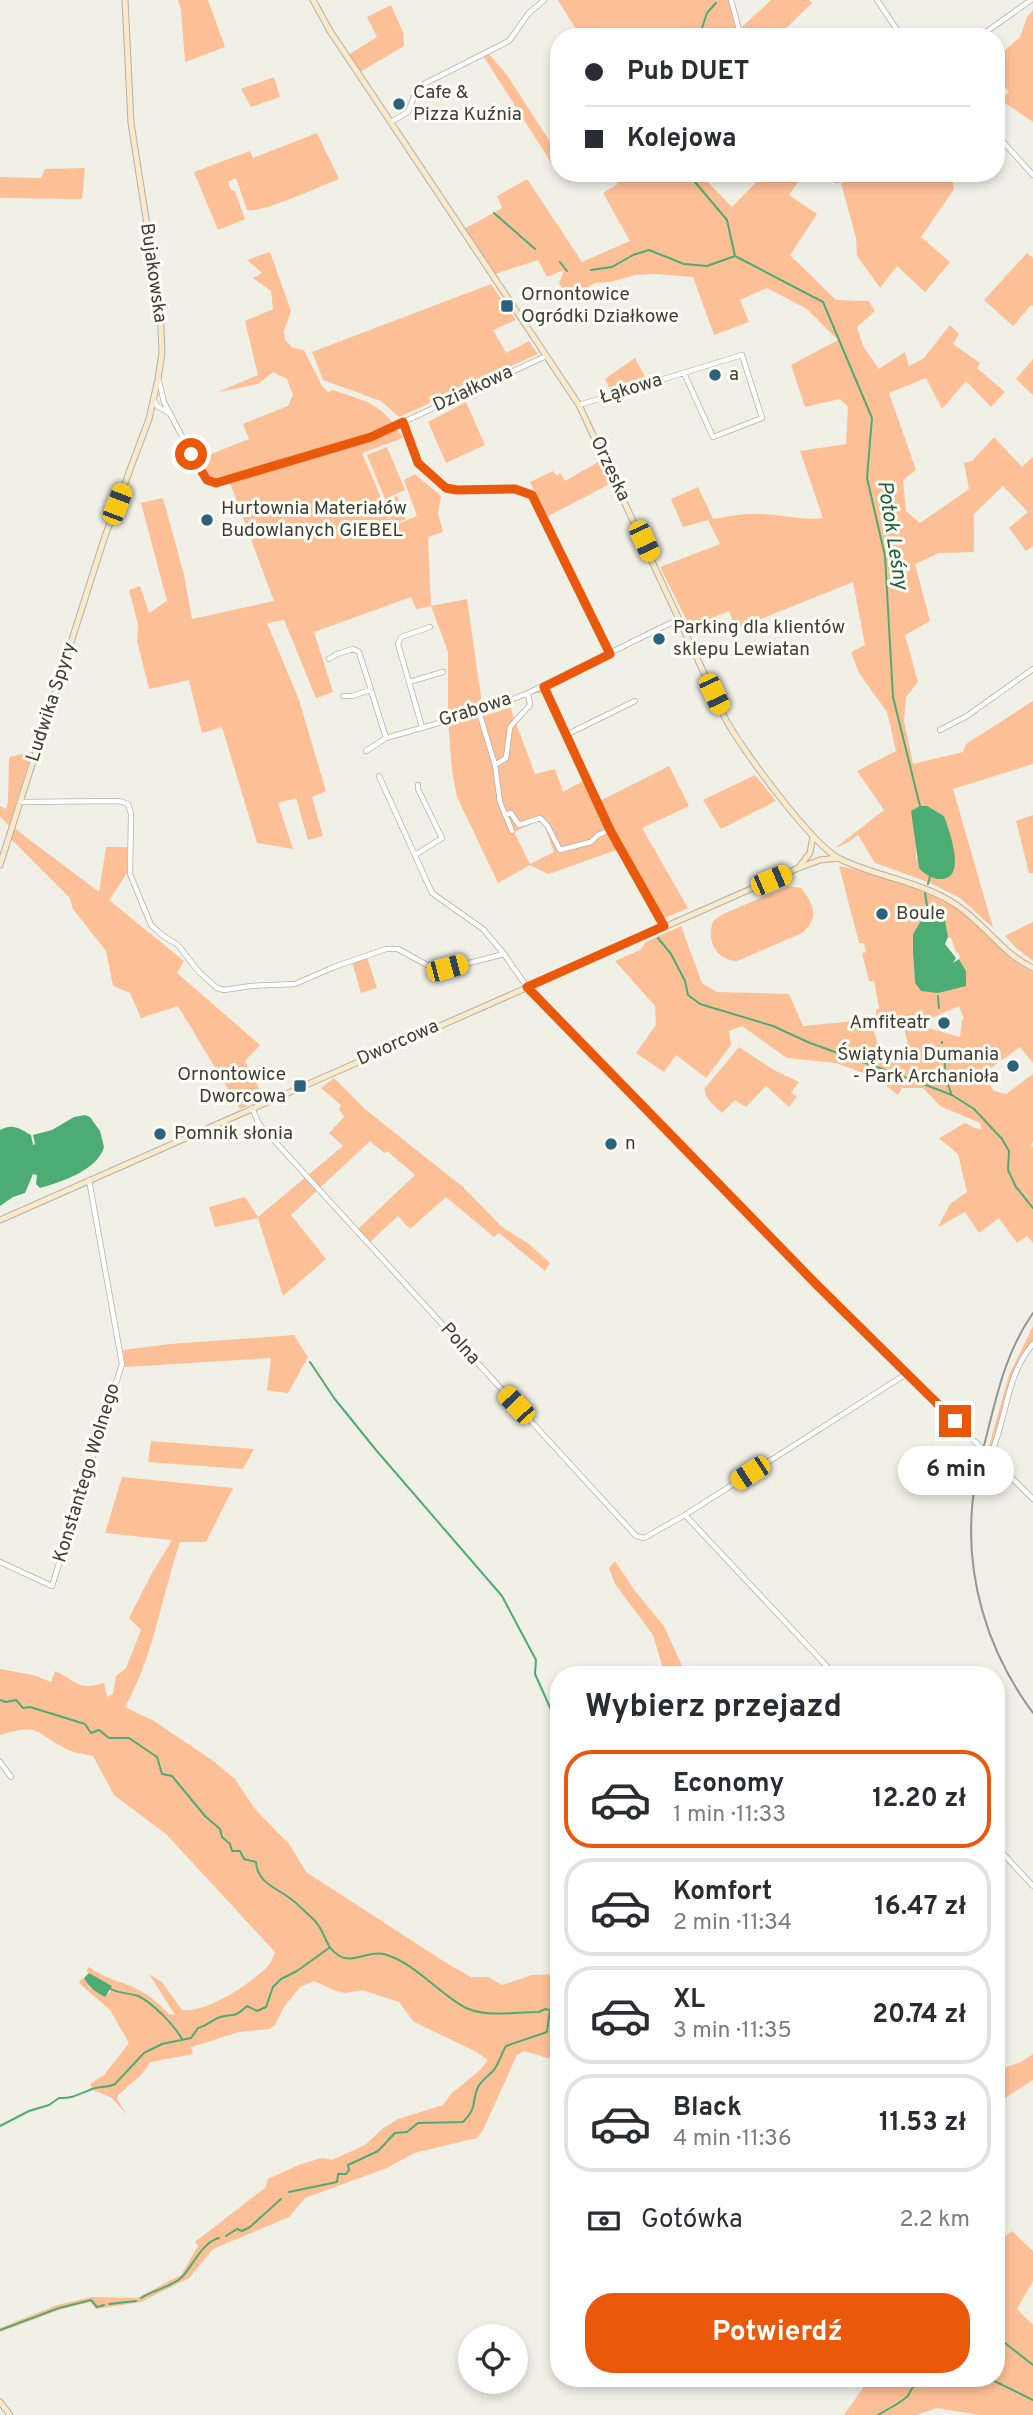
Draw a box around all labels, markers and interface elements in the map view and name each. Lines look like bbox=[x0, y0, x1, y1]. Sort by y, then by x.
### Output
text: Pub DUET bbox=[627, 56, 749, 89]
place label: Cafe & Pizza Kuźnia bbox=[413, 81, 522, 127]
marker: Cafe & Pizza Kuźnia bbox=[391, 96, 407, 112]
text: Kolejowa bbox=[627, 123, 737, 156]
street label: Bujakowska bbox=[134, 222, 172, 324]
place label: Ornontowice Ogródki Działkowe bbox=[521, 283, 679, 329]
marker: Ornontowice Ogródki Działkowe bbox=[499, 298, 515, 314]
street label: Działkowa bbox=[429, 360, 517, 418]
place label: a bbox=[729, 363, 739, 387]
marker: a bbox=[707, 367, 723, 383]
street label: Łąkowa bbox=[597, 368, 665, 410]
street label: Orzeska bbox=[585, 433, 635, 505]
route start bbox=[175, 438, 207, 470]
water label: Potok Leśny bbox=[870, 479, 914, 593]
car bbox=[100, 481, 135, 527]
place label: Hurtownia Materiałów Budowlanych GIEBEL bbox=[221, 497, 407, 543]
marker: Hurtownia Materiałów Budowlanych GIEBEL bbox=[199, 512, 215, 528]
car bbox=[626, 518, 663, 564]
place label: Parking dla klientów sklepu Lewiatan bbox=[673, 616, 845, 662]
marker: Parking dla klientów sklepu Lewiatan bbox=[651, 631, 667, 647]
street label: Ludwika Spyry bbox=[21, 639, 83, 765]
car bbox=[696, 671, 733, 717]
street label: Grabowa bbox=[436, 687, 514, 733]
car bbox=[748, 862, 795, 898]
place label: Boule bbox=[896, 902, 945, 926]
marker: Boule bbox=[874, 906, 890, 922]
car bbox=[424, 952, 471, 984]
place label: Amfiteatr bbox=[849, 1011, 931, 1035]
street label: Dworcowa bbox=[353, 1014, 443, 1072]
marker: Amfiteatr bbox=[936, 1015, 952, 1031]
place label: Świątynia Dumania - Park Archanioła bbox=[837, 1042, 999, 1089]
marker: Świątynia Dumania - Park Archanioła bbox=[1005, 1058, 1021, 1074]
place label: Ornontowice Dworcowa bbox=[177, 1063, 286, 1109]
marker: Ornontowice Dworcowa bbox=[292, 1078, 308, 1094]
place label: Pomnik słonia bbox=[174, 1122, 293, 1146]
marker: Pomnik słonia bbox=[152, 1126, 168, 1142]
place label: n bbox=[625, 1132, 636, 1156]
marker: n bbox=[603, 1136, 619, 1152]
street label: Polna bbox=[435, 1318, 485, 1370]
street label: Konstantego Wolnego bbox=[48, 1380, 126, 1566]
car bbox=[494, 1382, 539, 1428]
route end bbox=[939, 1405, 971, 1437]
callout: 6 min bbox=[897, 1446, 1013, 1494]
car bbox=[727, 1453, 774, 1493]
text: 6 min bbox=[926, 1456, 986, 1485]
text: Wybierz przejazd bbox=[585, 1688, 842, 1728]
icon: car bbox=[589, 1768, 652, 1831]
text: Economy bbox=[673, 1768, 784, 1801]
text: 12.20 zł bbox=[872, 1783, 966, 1816]
text: 1 min · 11:33 bbox=[673, 1801, 786, 1830]
icon: car bbox=[589, 1876, 652, 1939]
text: Komfort bbox=[673, 1876, 772, 1909]
text: 16.47 zł bbox=[874, 1891, 966, 1924]
text: 2 min · 11:34 bbox=[673, 1909, 792, 1938]
icon: car bbox=[589, 1984, 652, 2047]
text: XL bbox=[673, 1984, 705, 2017]
text: 20.74 zł bbox=[872, 1999, 966, 2032]
text: 3 min · 11:35 bbox=[673, 2017, 792, 2046]
icon: car bbox=[589, 2092, 652, 2155]
text: Black bbox=[673, 2092, 742, 2125]
text: 11.53 zł bbox=[879, 2107, 966, 2140]
text: 4 min · 11:36 bbox=[673, 2125, 792, 2154]
icon: cash bbox=[585, 2202, 623, 2240]
text: Gotówka bbox=[641, 2204, 743, 2237]
text: 2.2 km bbox=[899, 2206, 970, 2235]
button: Potwierdź bbox=[585, 2293, 970, 2373]
map controls bbox=[458, 2324, 528, 2394]
button: locate bbox=[458, 2324, 528, 2394]

